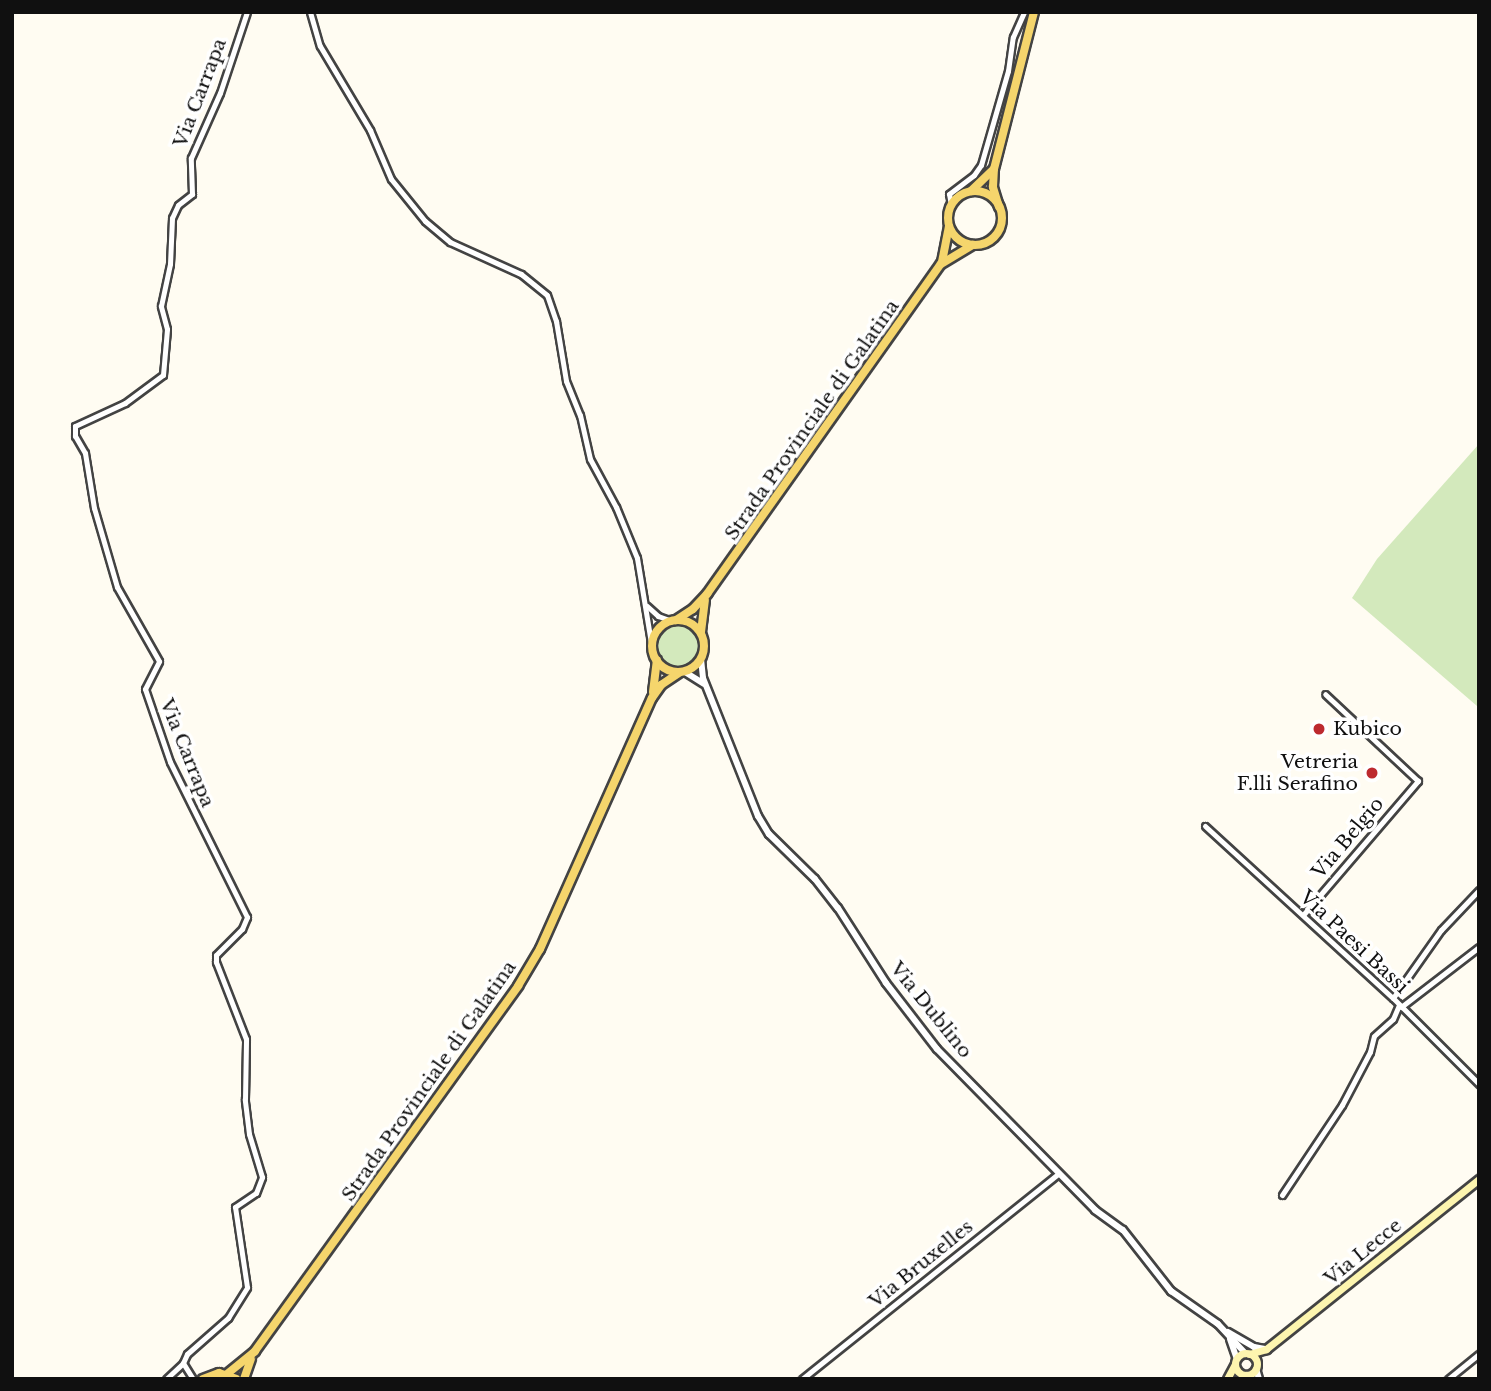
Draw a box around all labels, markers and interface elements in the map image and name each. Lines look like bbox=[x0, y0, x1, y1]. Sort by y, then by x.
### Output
street label: Via Carrapa bbox=[169, 35, 231, 151]
street label: Strada Provinciale di Galatina bbox=[720, 295, 904, 545]
street label: Via Carrapa bbox=[155, 695, 219, 811]
place label: Kubico bbox=[1333, 718, 1402, 740]
marker: Kubico bbox=[1311, 721, 1327, 737]
place label: Vetreria F.lli Serafino bbox=[1237, 751, 1358, 795]
marker: Vetreria F.lli Serafino bbox=[1364, 765, 1380, 781]
street label: Via Belgio bbox=[1307, 793, 1389, 883]
street label: Via Paesi Bassi bbox=[1295, 886, 1413, 998]
street label: Strada Provinciale di Galatina bbox=[337, 956, 521, 1206]
street label: Via Dublino bbox=[885, 957, 977, 1063]
street label: Via Lecce bbox=[1320, 1214, 1406, 1290]
street label: Via Bruxelles bbox=[864, 1215, 978, 1313]

